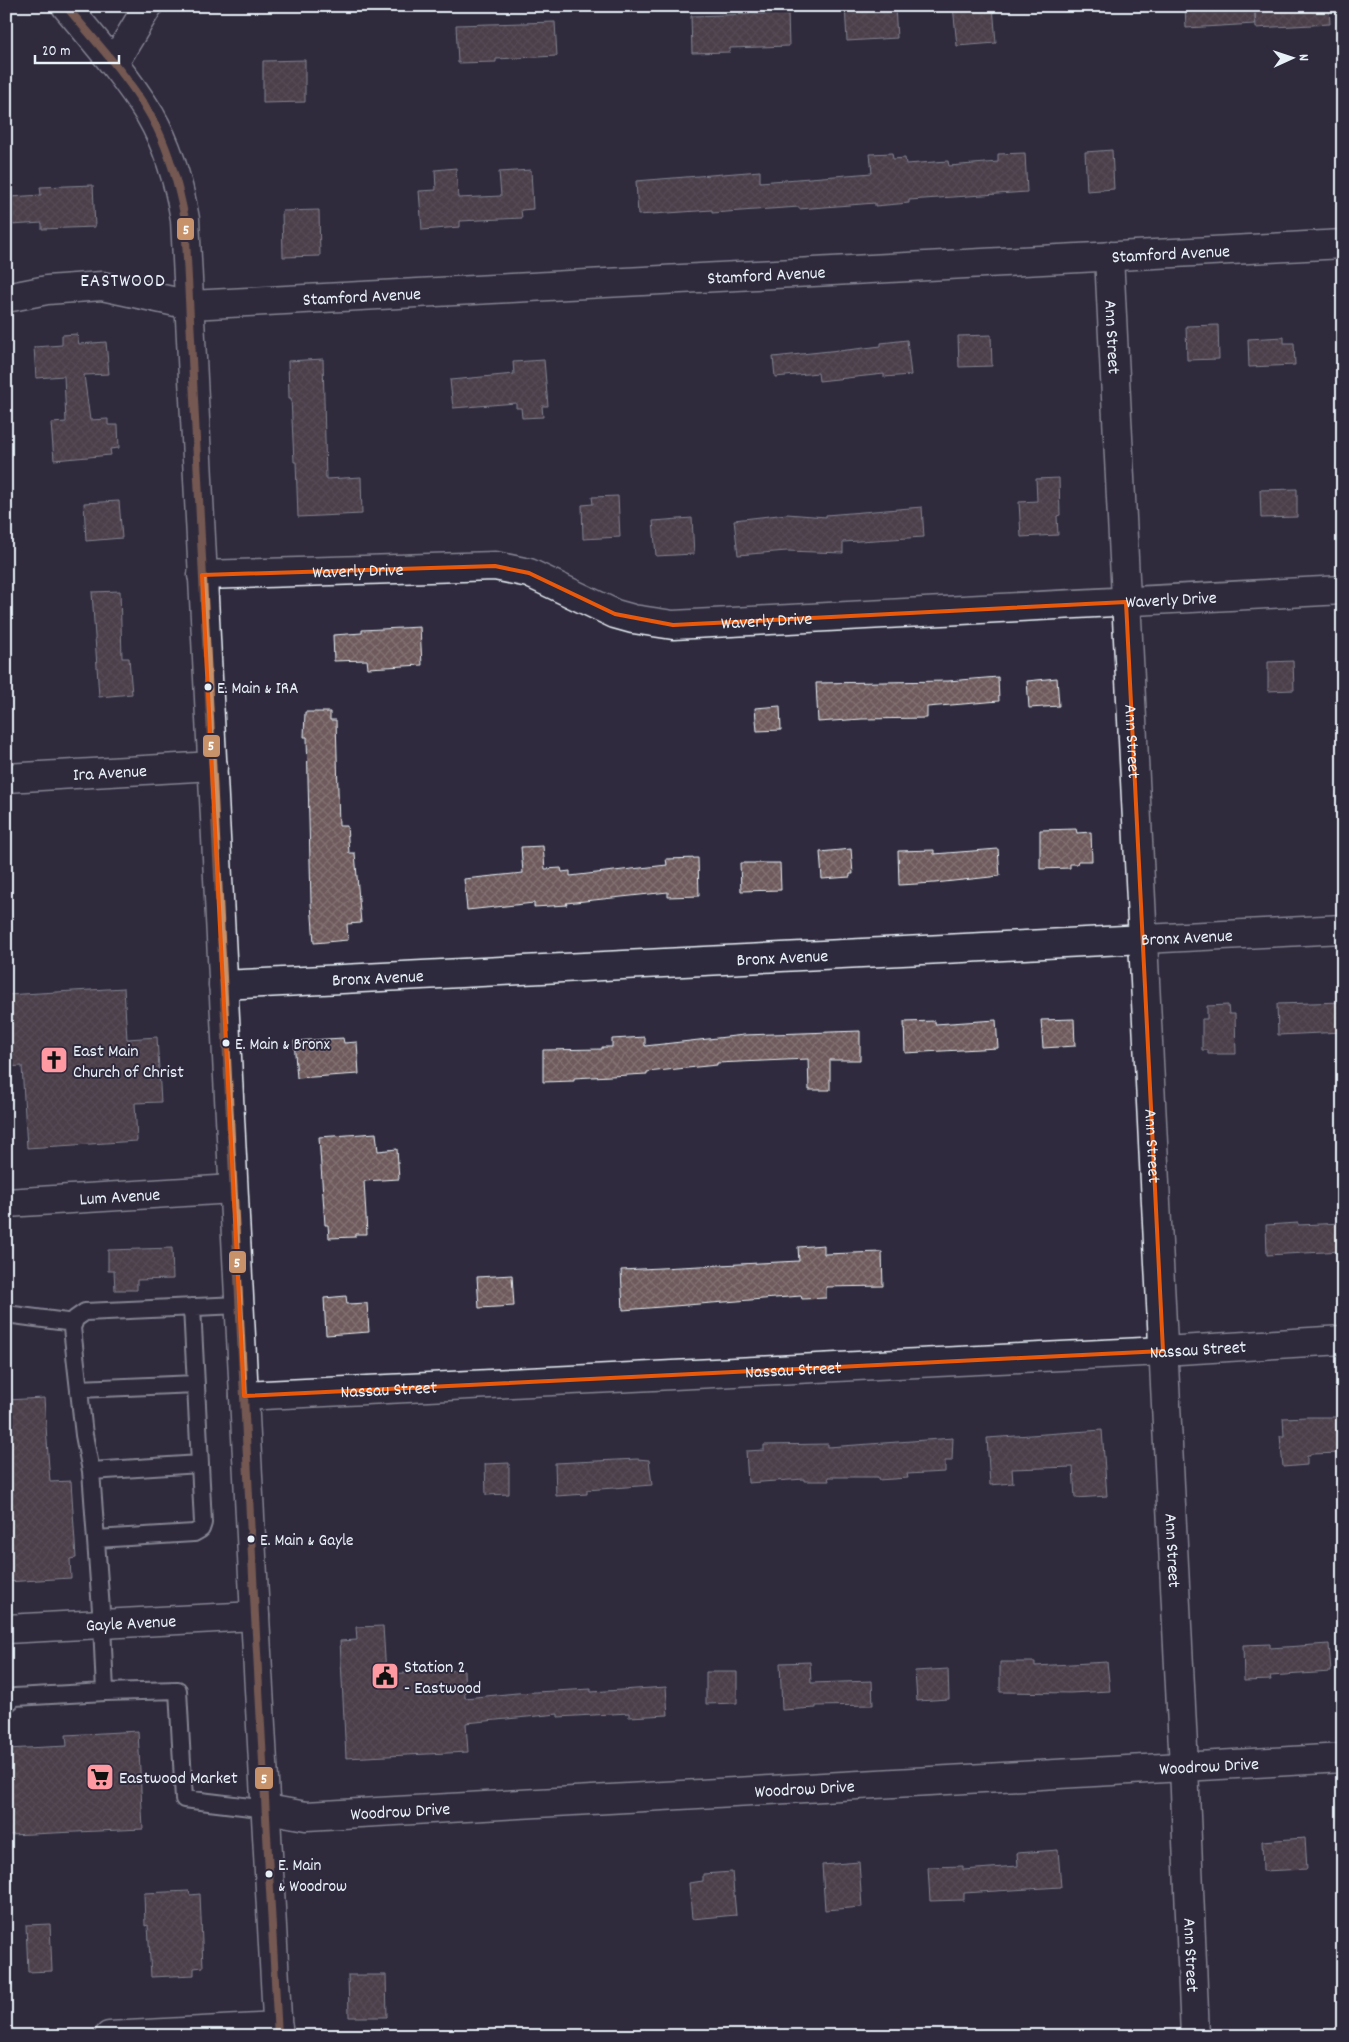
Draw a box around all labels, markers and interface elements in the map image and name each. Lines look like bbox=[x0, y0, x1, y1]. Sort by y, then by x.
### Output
scale bar bbox=[35, 32, 119, 64]
north arrow bbox=[1266, 32, 1316, 82]
text: 20 m bbox=[42, 41, 70, 63]
text: N bbox=[1293, 53, 1313, 61]
line badge: 5 bbox=[176, 217, 195, 241]
text: 5 bbox=[183, 221, 190, 241]
street label: Stamford Avenue bbox=[1111, 240, 1231, 271]
street label: Stamford Avenue bbox=[707, 261, 826, 293]
district label: EASTWOOD bbox=[80, 269, 166, 296]
street label: Stamford Avenue bbox=[302, 283, 422, 314]
street label: Ann Street bbox=[1096, 299, 1125, 375]
street label: Waverly Drive bbox=[312, 559, 404, 587]
street label: Waverly Drive bbox=[1125, 587, 1218, 616]
street label: Waverly Drive bbox=[720, 608, 813, 637]
place label: E. Main & IRA bbox=[217, 678, 298, 702]
marker: E. Main & IRA bbox=[203, 682, 213, 692]
street label: Ann Street bbox=[1116, 704, 1145, 780]
line badge: 5 bbox=[202, 734, 221, 758]
text: 5 bbox=[208, 737, 215, 757]
street label: Ira Avenue bbox=[72, 760, 148, 789]
street label: Bronx Avenue bbox=[1141, 925, 1233, 954]
street label: Bronx Avenue bbox=[736, 945, 829, 974]
street label: Bronx Avenue bbox=[332, 965, 424, 995]
place label: E. Main & Bronx bbox=[235, 1034, 330, 1058]
marker: E. Main & Bronx bbox=[221, 1038, 231, 1048]
place label: East Main Church of Christ bbox=[73, 1040, 184, 1086]
church icon: East Main Church of Christ bbox=[39, 1045, 69, 1075]
street label: Ann Street bbox=[1136, 1108, 1165, 1184]
street label: Lum Avenue bbox=[79, 1184, 161, 1213]
line badge: 5 bbox=[228, 1250, 247, 1274]
text: 5 bbox=[234, 1254, 241, 1274]
street label: Nassau Street bbox=[1149, 1336, 1247, 1367]
street label: Nassau Street bbox=[745, 1357, 843, 1386]
street label: Nassau Street bbox=[340, 1377, 438, 1406]
street label: Ann Street bbox=[1156, 1513, 1185, 1589]
place label: E. Main & Gayle bbox=[260, 1530, 354, 1554]
marker: E. Main & Gayle bbox=[246, 1534, 256, 1544]
street label: Gayle Avenue bbox=[85, 1610, 177, 1640]
place label: Station 2 - Eastwood bbox=[404, 1656, 481, 1702]
public building icon: Station 2 - Eastwood bbox=[370, 1661, 400, 1691]
street label: Woodrow Drive bbox=[1159, 1753, 1260, 1783]
supermarket icon: Eastwood Market bbox=[85, 1762, 115, 1792]
line badge: 5 bbox=[254, 1766, 274, 1790]
place label: Eastwood Market bbox=[119, 1767, 238, 1792]
text: 5 bbox=[261, 1770, 268, 1790]
street label: Woodrow Drive bbox=[754, 1775, 855, 1806]
street label: Woodrow Drive bbox=[350, 1798, 451, 1828]
place label: E. Main & Woodrow bbox=[278, 1855, 347, 1900]
marker: E. Main & Woodrow bbox=[264, 1869, 274, 1879]
street label: Ann Street bbox=[1175, 1917, 1203, 1993]

